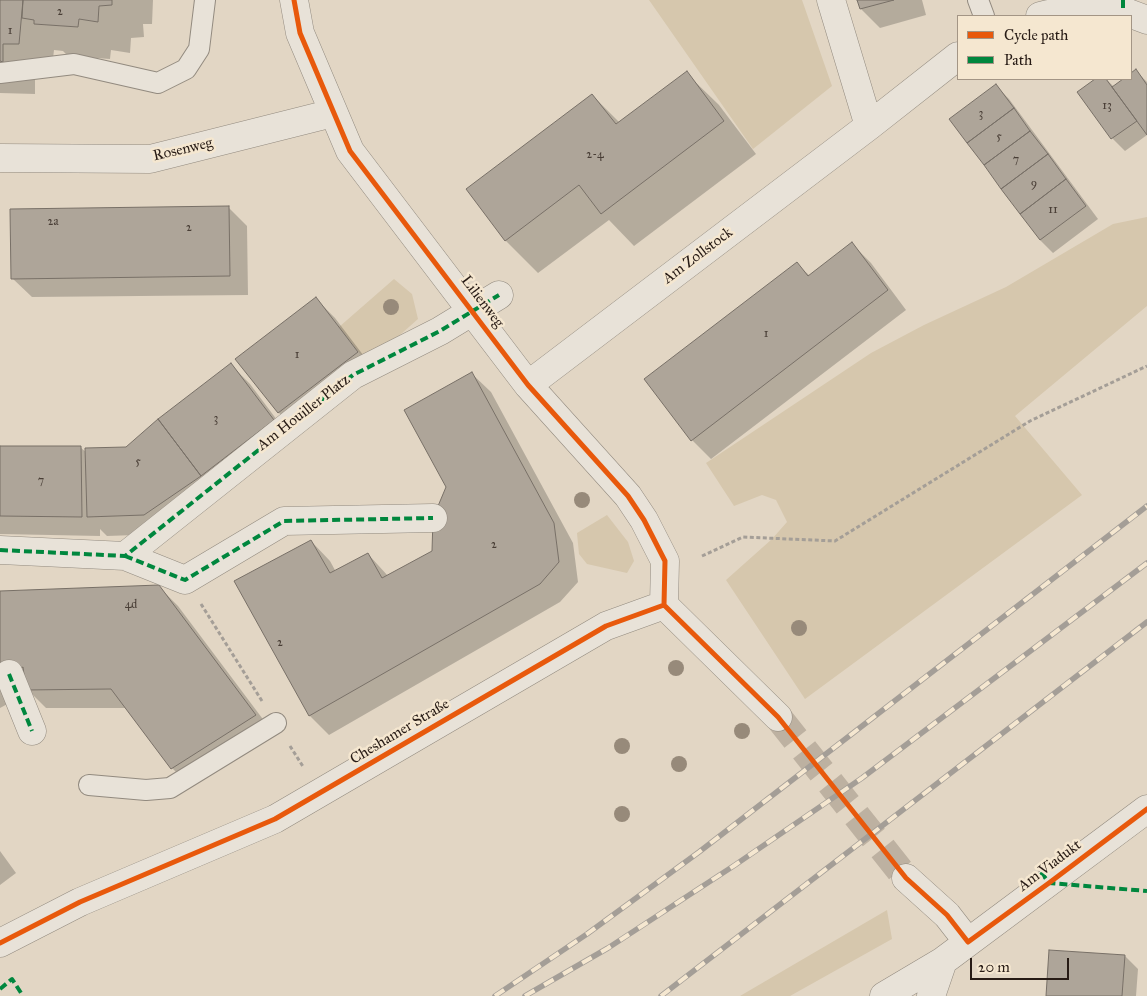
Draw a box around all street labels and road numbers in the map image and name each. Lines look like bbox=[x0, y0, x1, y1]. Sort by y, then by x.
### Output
street label: Rosenweg bbox=[151, 134, 215, 166]
street label: Am Zollstock bbox=[660, 224, 736, 288]
street label: Lilienweg bbox=[457, 272, 507, 332]
street label: Am Houiller Platz bbox=[254, 371, 354, 455]
street label: Cheshamer Straße bbox=[347, 695, 453, 769]
street label: Am Viadukt bbox=[1015, 836, 1085, 896]

